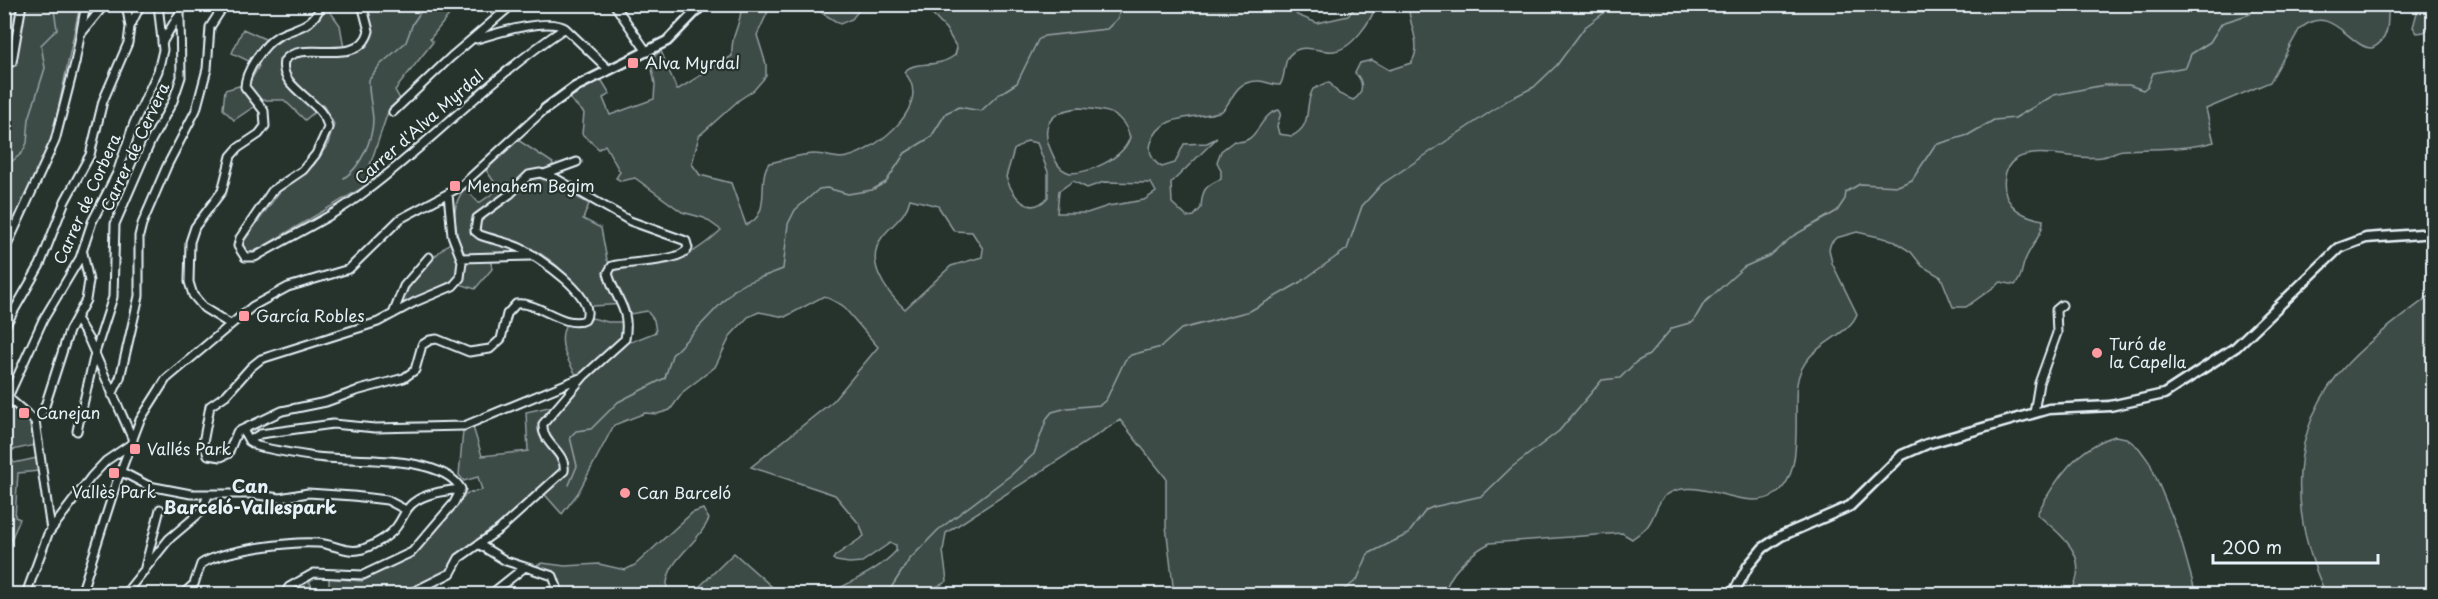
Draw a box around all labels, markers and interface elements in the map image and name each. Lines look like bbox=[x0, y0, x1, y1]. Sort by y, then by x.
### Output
place label: Alva Myrdal bbox=[645, 50, 740, 74]
marker: Alva Myrdal bbox=[626, 56, 640, 70]
street label: Carrer d'Alva Myrdal bbox=[349, 63, 488, 189]
street label: Carrer de Cervera bbox=[94, 78, 175, 215]
street label: Carrer de Corbera bbox=[46, 129, 126, 268]
place label: Menahem Begim bbox=[467, 173, 595, 197]
marker: Menahem Begim bbox=[448, 179, 462, 193]
place label: García Robles bbox=[256, 303, 365, 327]
marker: García Robles bbox=[237, 309, 251, 323]
place label: Turó de la Capella bbox=[2109, 331, 2187, 373]
marker: Turó de la Capella bbox=[2090, 346, 2104, 360]
place label: Canejan bbox=[36, 400, 100, 424]
marker: Canejan bbox=[17, 406, 31, 420]
place label: Vallés Park bbox=[147, 436, 232, 460]
marker: Vallés Park bbox=[128, 442, 142, 456]
marker: Vallès Park bbox=[107, 466, 121, 480]
district label: Can Barceló-Vallespark bbox=[163, 472, 337, 520]
place label: Vallès Park bbox=[72, 479, 156, 503]
place label: Can Barceló bbox=[637, 480, 731, 504]
marker: Can Barceló bbox=[618, 486, 632, 500]
scale bar bbox=[2213, 527, 2378, 565]
text: 200 m bbox=[2222, 533, 2282, 560]

